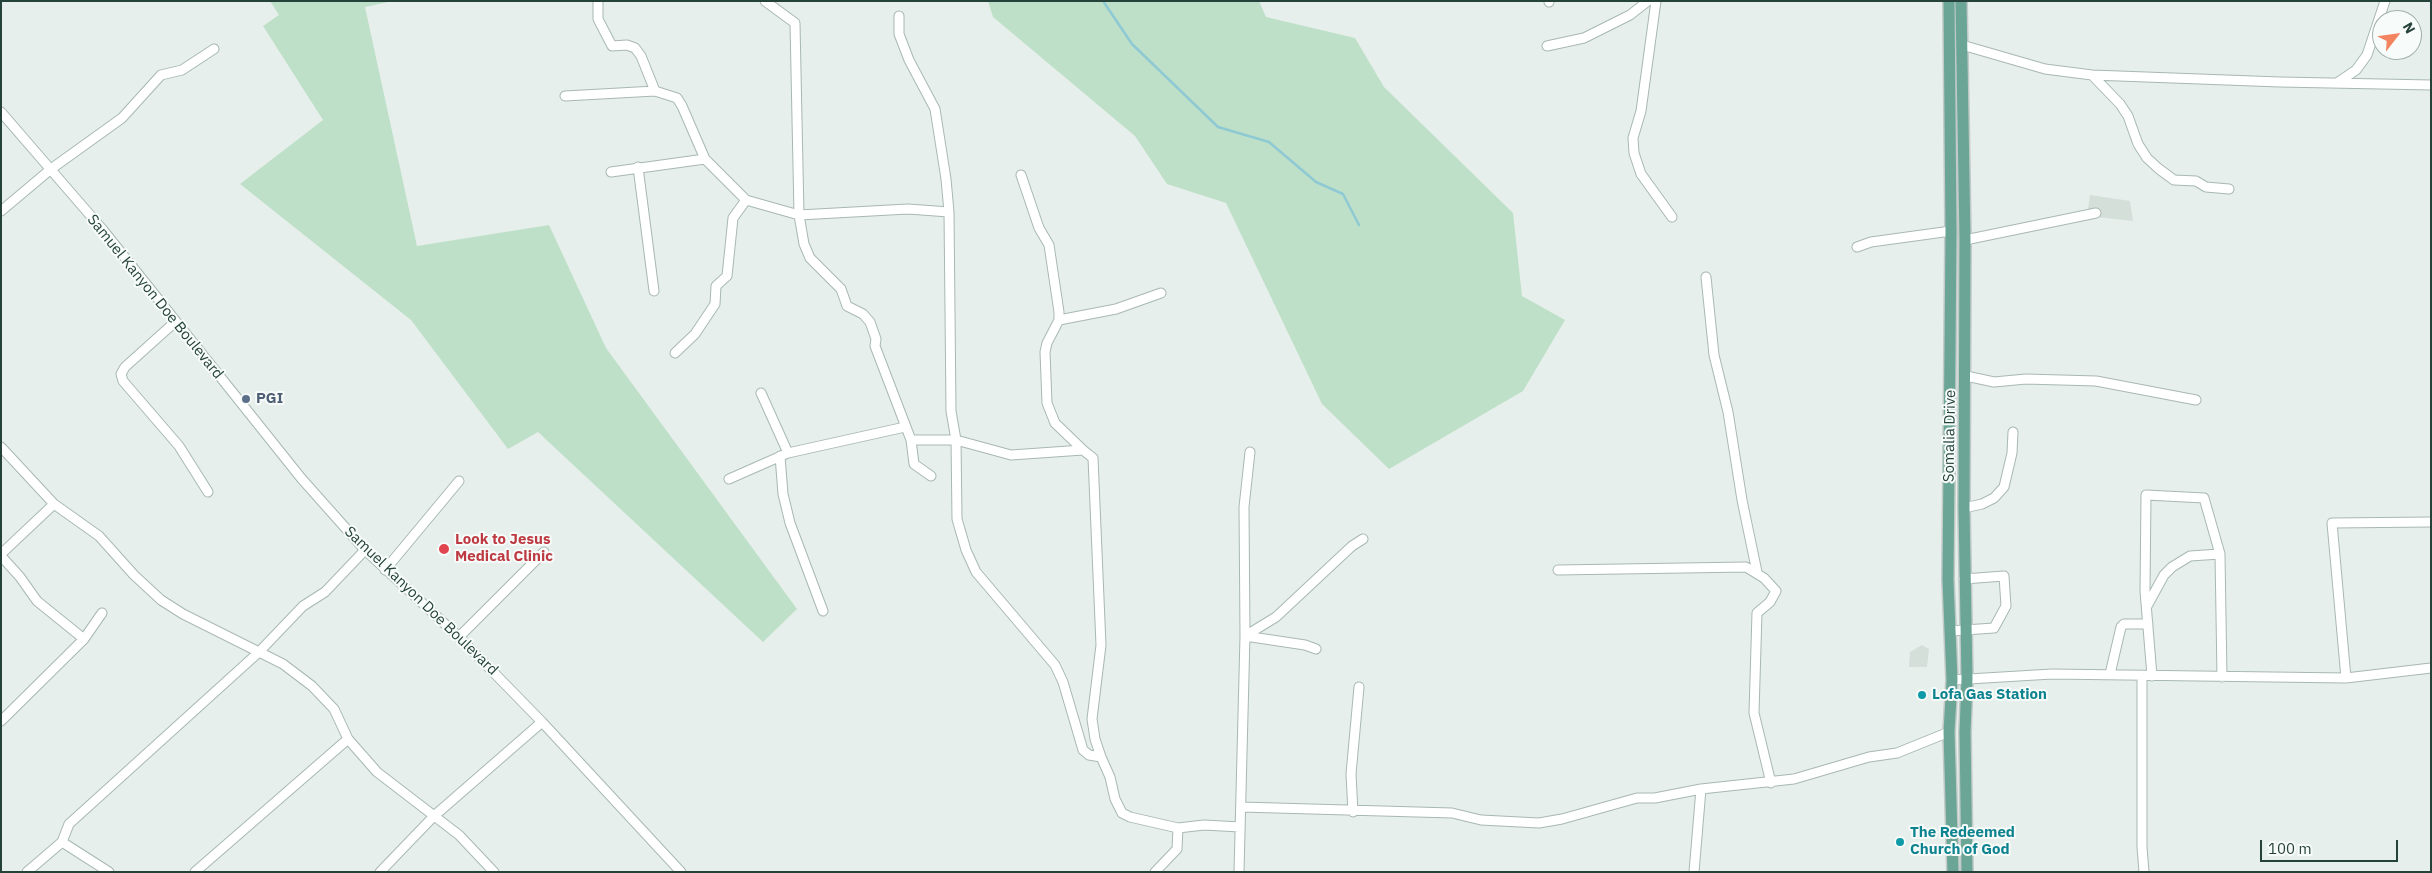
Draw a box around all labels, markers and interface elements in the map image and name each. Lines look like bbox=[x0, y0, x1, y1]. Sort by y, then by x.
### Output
north arrow bbox=[2372, 10, 2422, 60]
text: N bbox=[2399, 19, 2419, 37]
street label: Samuel Kanyon Doe Boulevard bbox=[83, 211, 227, 383]
place label: PGI bbox=[256, 390, 283, 408]
street label: Somalia Drive bbox=[1940, 390, 1960, 482]
marker: PGI bbox=[240, 393, 252, 405]
street label: Samuel Kanyon Doe Boulevard bbox=[341, 523, 501, 679]
place label: Look to Jesus Medical Clinic bbox=[455, 531, 553, 566]
marker: Look to Jesus Medical Clinic bbox=[437, 542, 451, 556]
place label: Lofa Gas Station bbox=[1932, 686, 2047, 704]
marker: Lofa Gas Station bbox=[1916, 689, 1928, 701]
place label: The Redeemed Church of God bbox=[1910, 824, 2015, 859]
scale bar bbox=[2262, 830, 2400, 862]
marker: The Redeemed Church of God bbox=[1894, 836, 1906, 848]
text: 100 m bbox=[2268, 839, 2312, 858]

